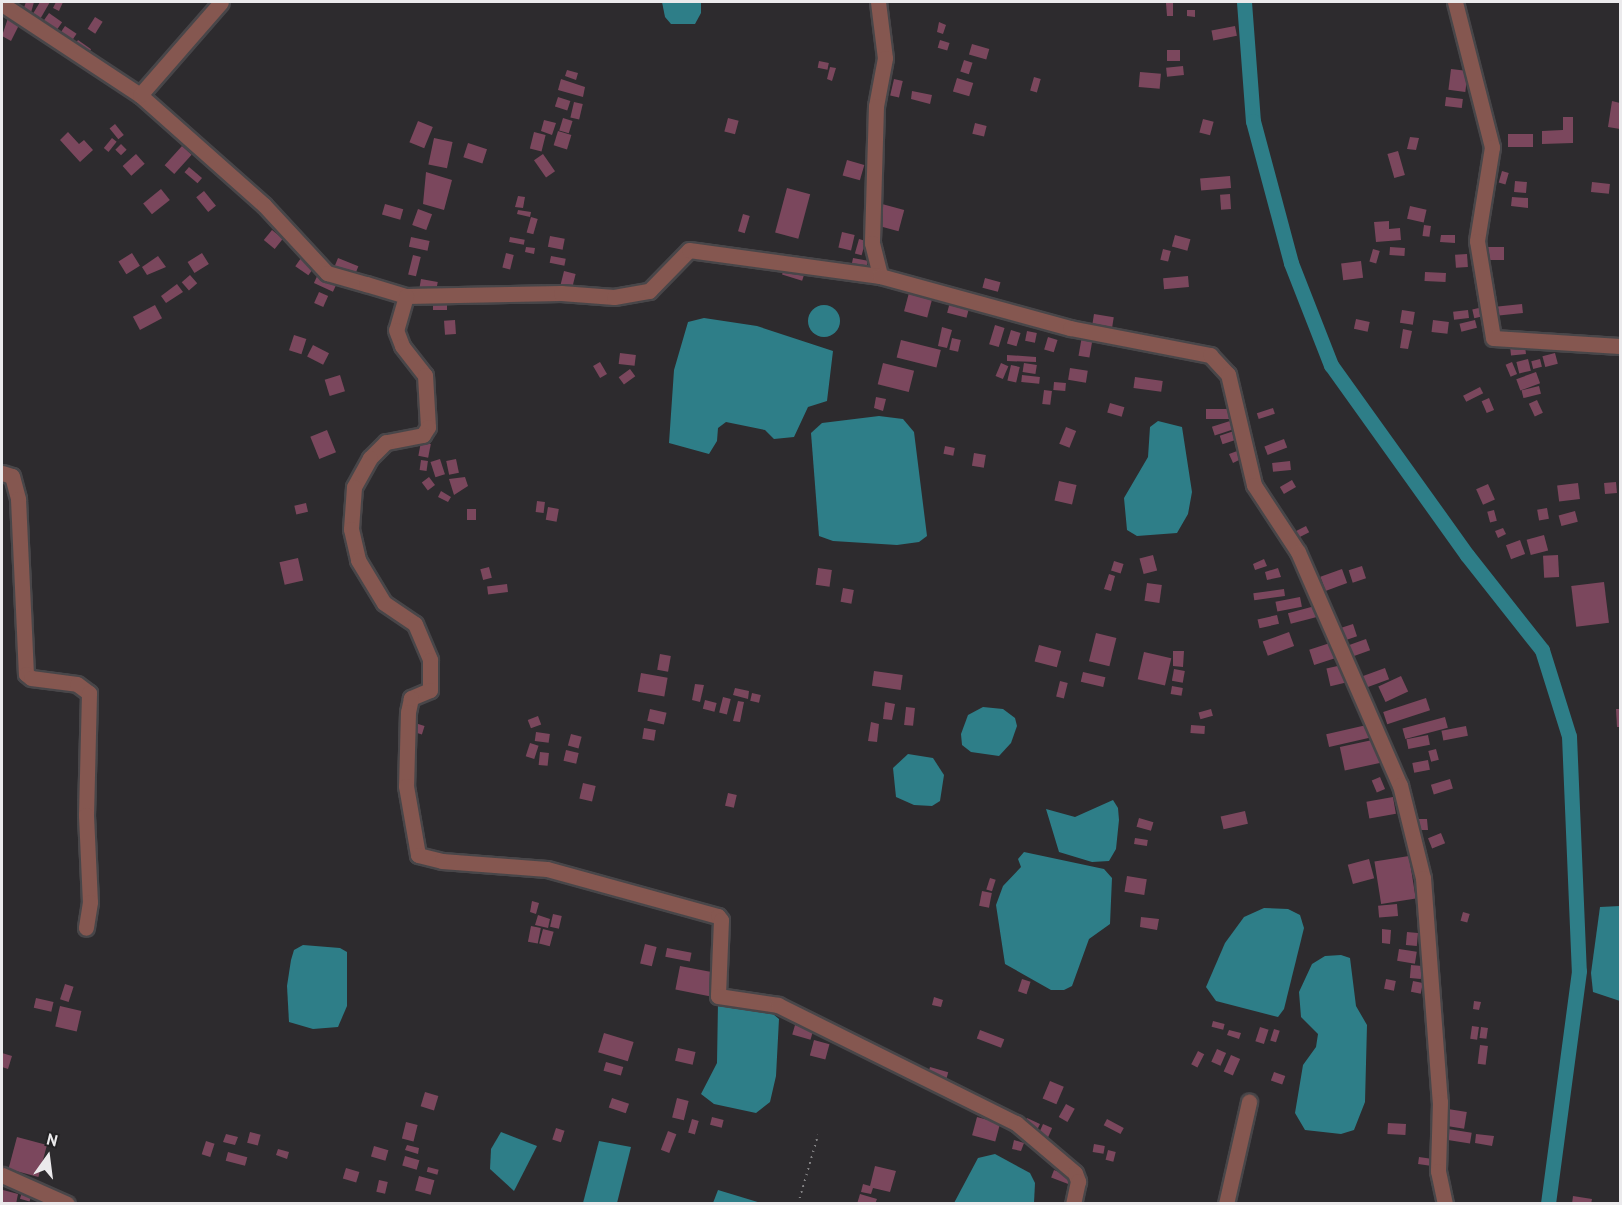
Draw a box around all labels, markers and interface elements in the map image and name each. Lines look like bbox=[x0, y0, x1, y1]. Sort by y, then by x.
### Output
north arrow bbox=[18, 1127, 78, 1187]
text: N bbox=[45, 1129, 60, 1151]

